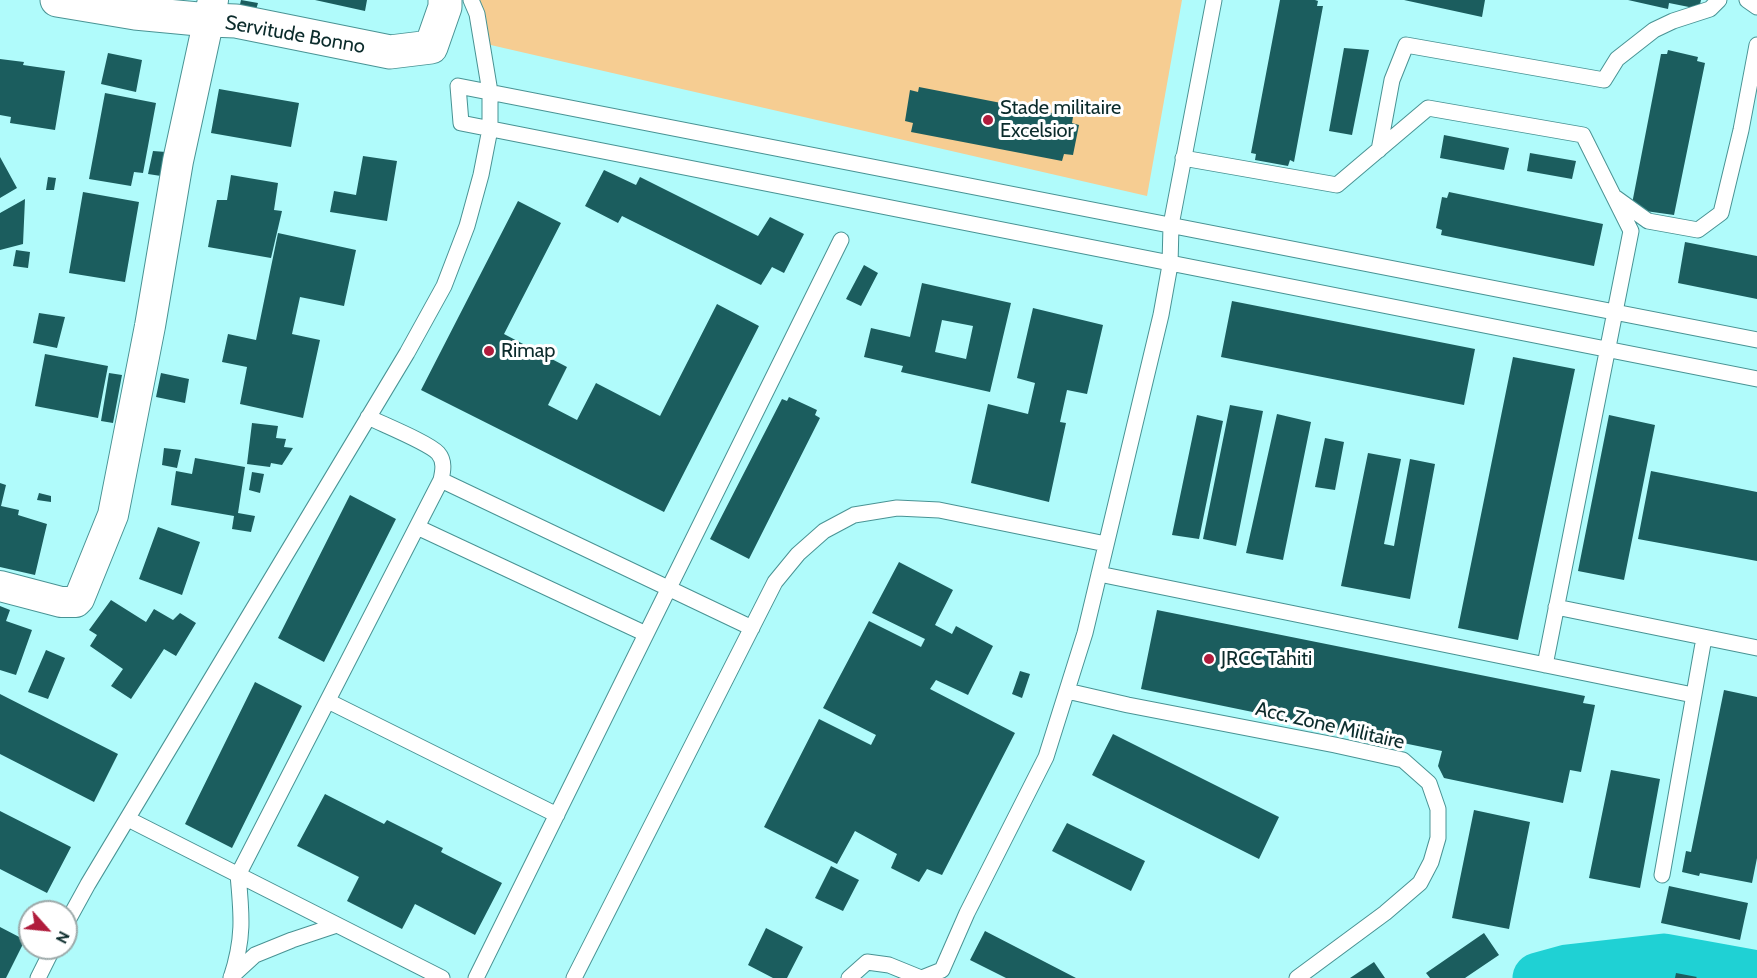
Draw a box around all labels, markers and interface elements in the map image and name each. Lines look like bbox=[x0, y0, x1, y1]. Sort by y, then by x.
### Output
street label: Servitude Bonno bbox=[223, 11, 367, 59]
place label: Stade militaire Excelsior bbox=[1000, 96, 1121, 143]
marker: Stade militaire Excelsior bbox=[981, 113, 995, 127]
place label: Rimap bbox=[501, 339, 555, 363]
marker: Rimap bbox=[482, 344, 496, 358]
place label: JRCC Tahiti bbox=[1221, 647, 1312, 671]
marker: JRCC Tahiti bbox=[1202, 652, 1216, 666]
street label: Acc. Zone Militaire bbox=[1253, 697, 1407, 755]
north arrow bbox=[18, 900, 78, 960]
text: N bbox=[52, 928, 74, 947]

